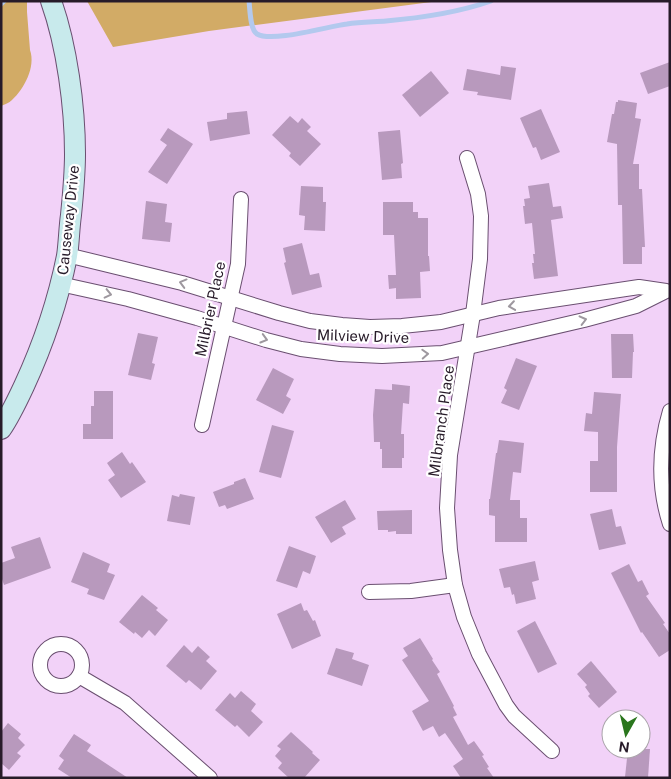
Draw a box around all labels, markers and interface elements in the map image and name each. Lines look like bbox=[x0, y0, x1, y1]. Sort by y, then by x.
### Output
street label: Causeway Drive bbox=[54, 164, 82, 276]
street label: Milbrier Place bbox=[192, 260, 228, 358]
one-way arrow bbox=[178, 278, 187, 289]
one-way arrow bbox=[103, 288, 112, 299]
one-way arrow bbox=[508, 300, 516, 311]
one-way arrow bbox=[579, 315, 587, 325]
street label: Milview Drive bbox=[317, 326, 409, 346]
one-way arrow bbox=[259, 334, 268, 344]
one-way arrow bbox=[421, 348, 429, 359]
street label: Milbranch Place bbox=[425, 364, 457, 478]
north arrow bbox=[601, 709, 651, 759]
text: N bbox=[618, 738, 631, 756]

